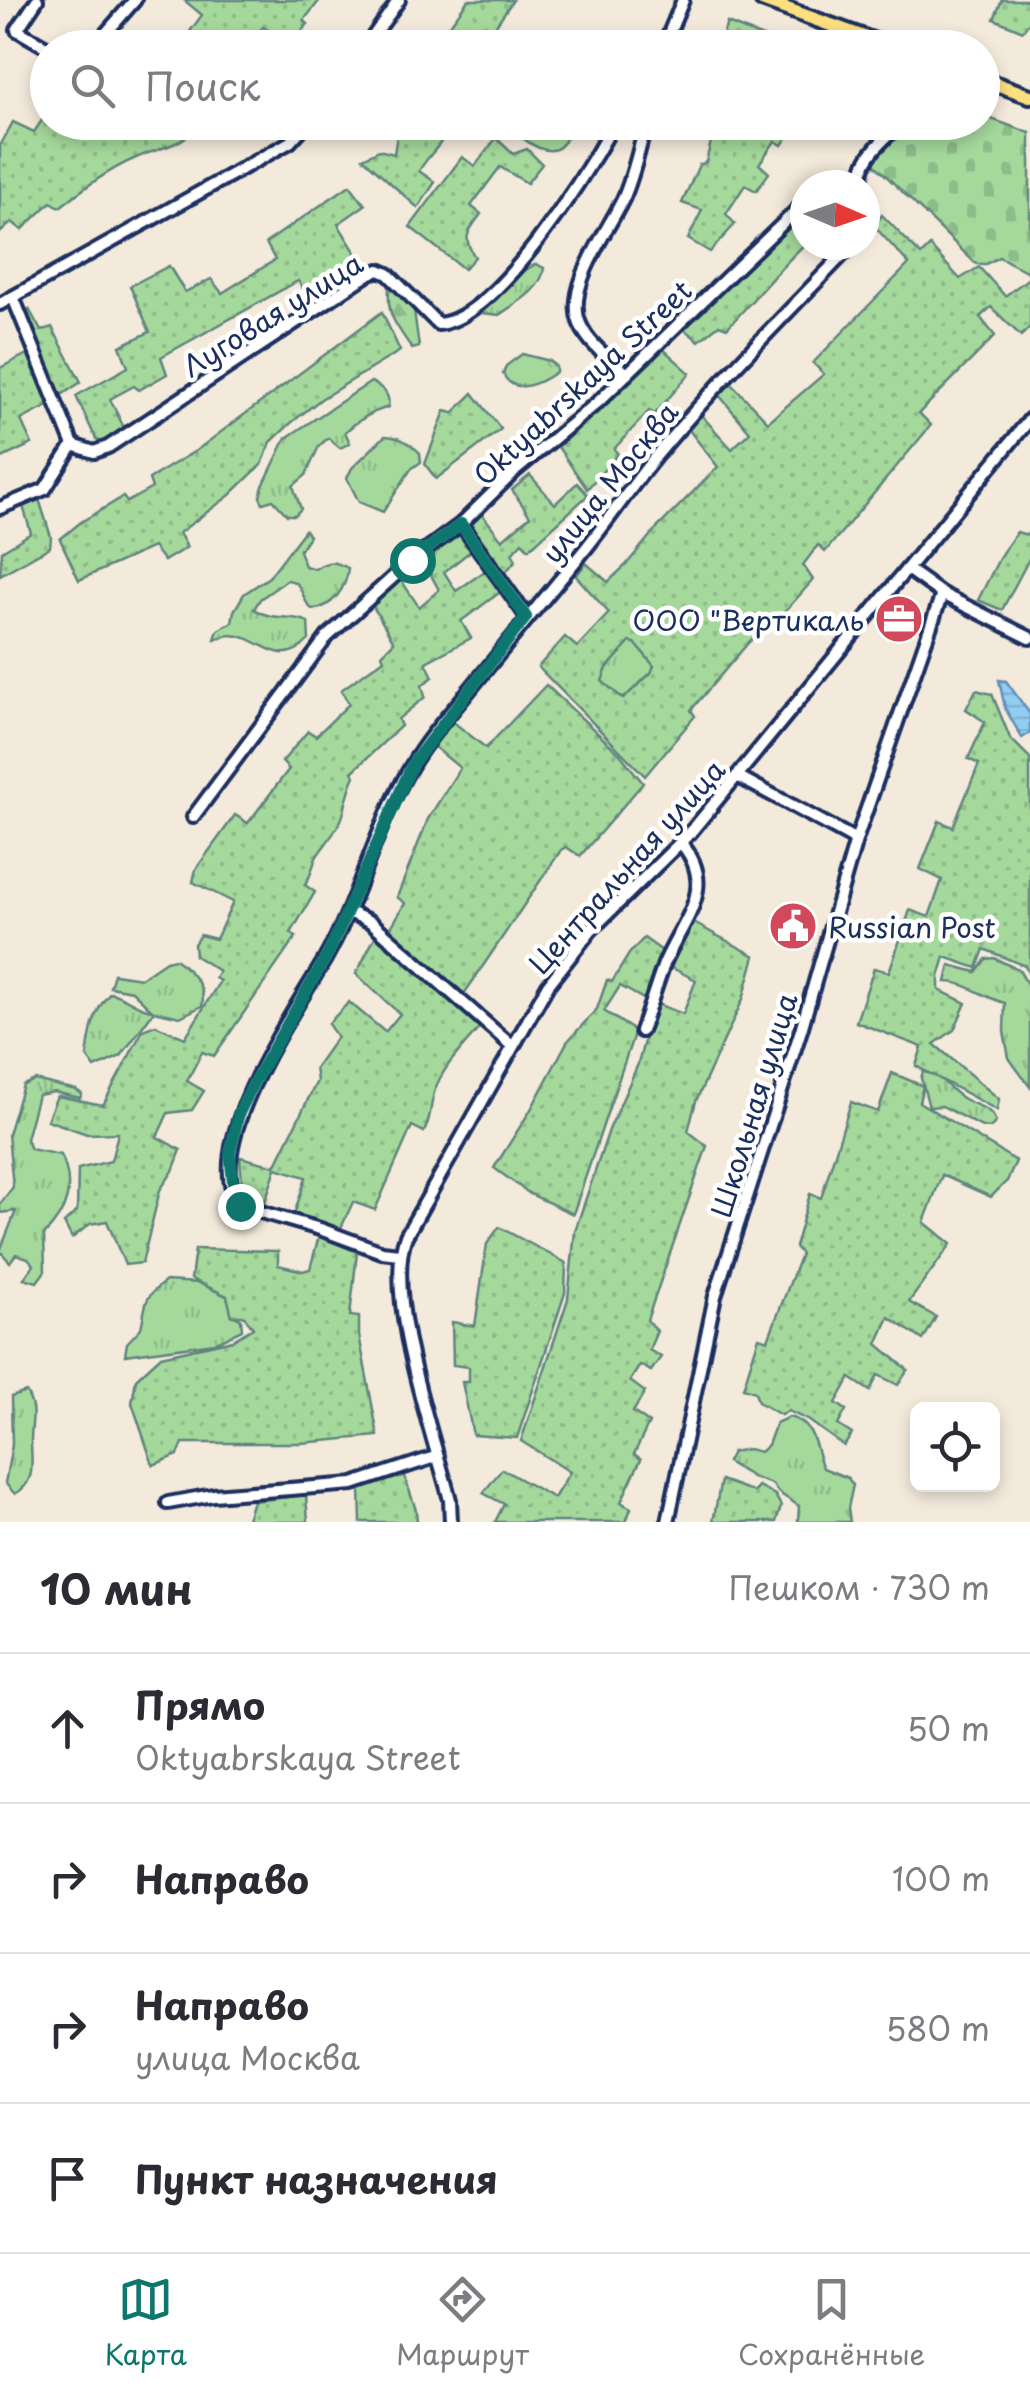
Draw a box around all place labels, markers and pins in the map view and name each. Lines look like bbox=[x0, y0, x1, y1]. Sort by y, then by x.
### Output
office icon: ООО "Вертикаль bbox=[873, 593, 925, 645]
place label: ООО "Вертикаль bbox=[632, 598, 864, 641]
public building icon: Russian Post bbox=[767, 900, 819, 952]
place label: Russian Post bbox=[828, 905, 996, 948]

